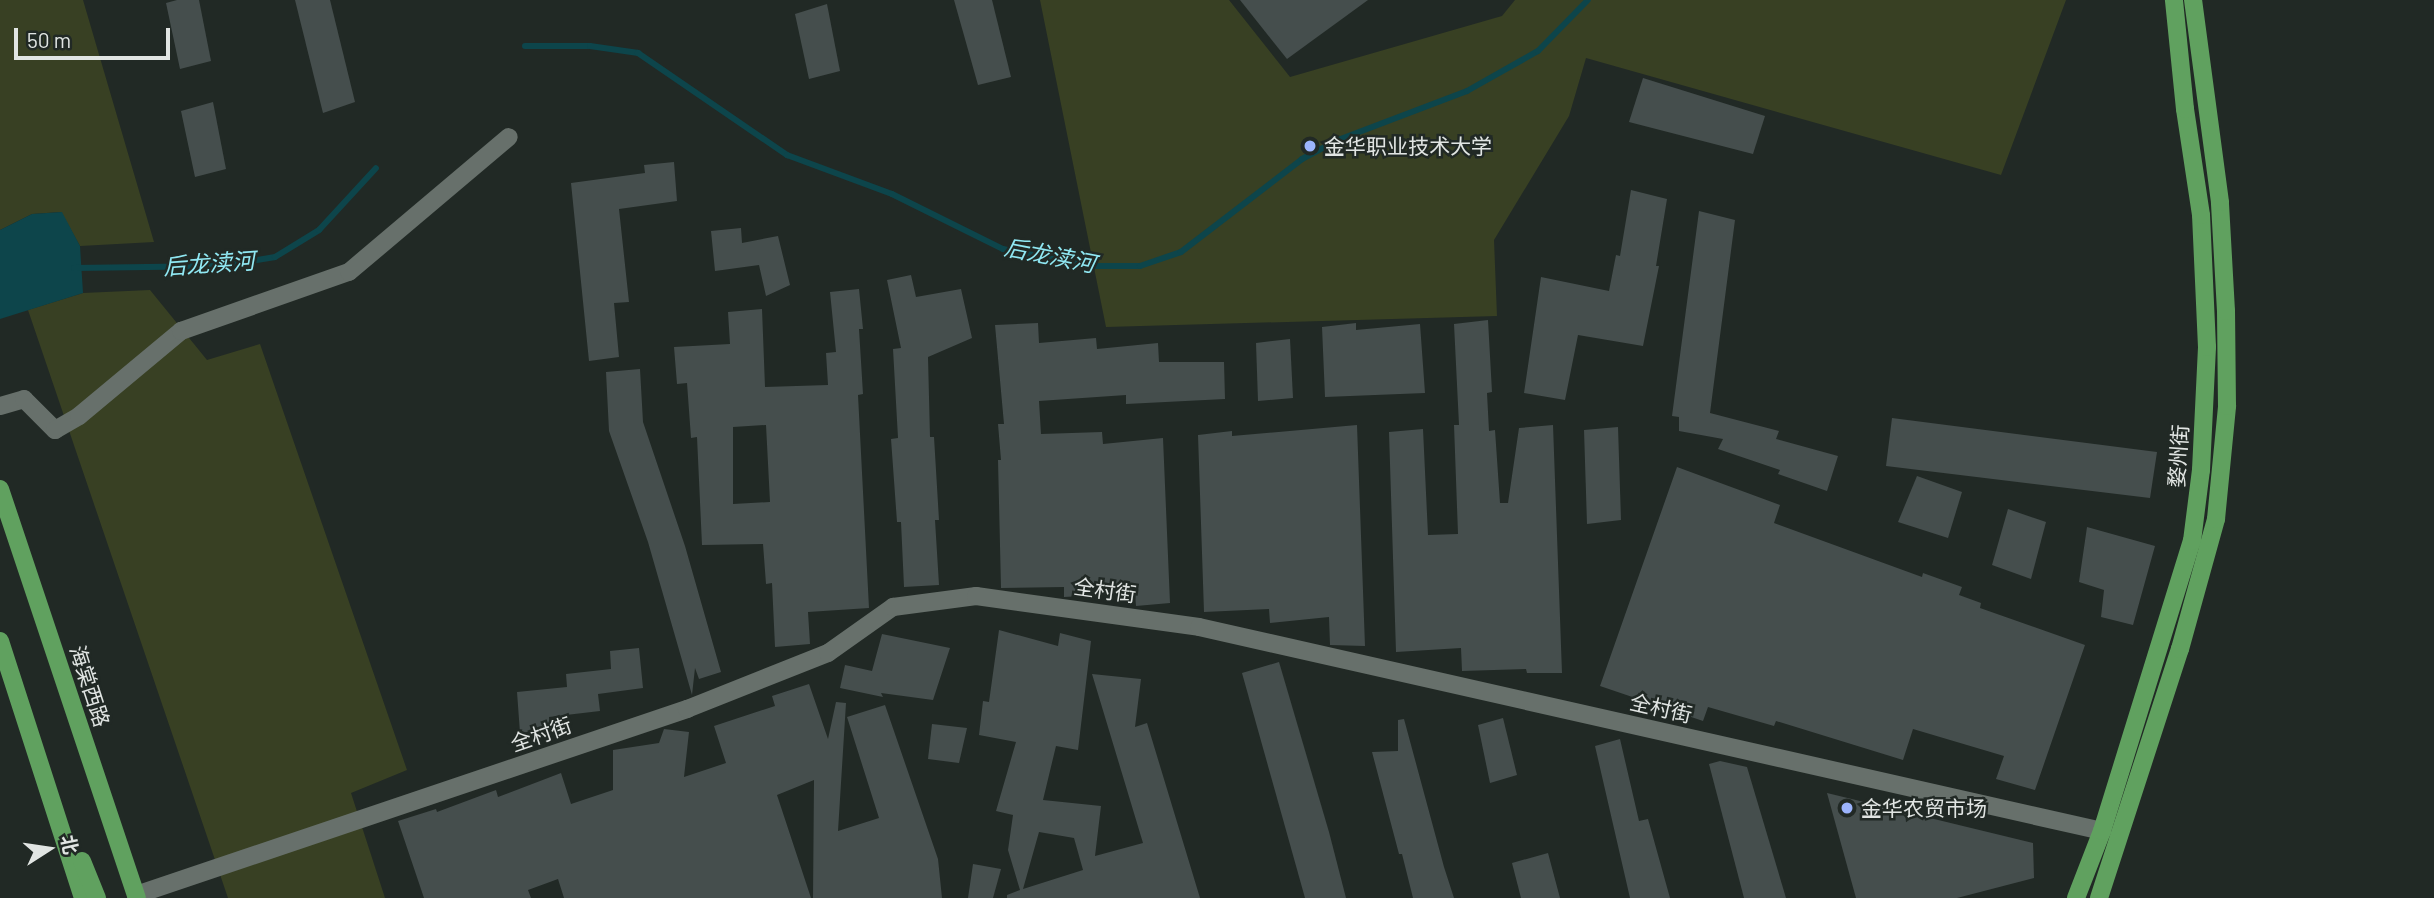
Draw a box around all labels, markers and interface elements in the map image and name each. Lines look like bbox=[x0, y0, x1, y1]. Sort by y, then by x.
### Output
scale bar bbox=[18, 14, 173, 58]
text: 50 m bbox=[27, 27, 71, 52]
place label: 金华职业技术大学 bbox=[1324, 133, 1492, 159]
marker: 金华职业技术大学 bbox=[1302, 138, 1318, 154]
water label: 后龙渎河 bbox=[1002, 233, 1098, 277]
water label: 后龙渎河 bbox=[162, 246, 256, 280]
street label: 婺州街 bbox=[2163, 424, 2193, 488]
street label: 全村街 bbox=[1072, 573, 1138, 607]
street label: 海棠西路 bbox=[65, 642, 115, 730]
street label: 全村街 bbox=[1627, 689, 1695, 727]
street label: 全村街 bbox=[507, 712, 575, 756]
place label: 金华农贸市场 bbox=[1861, 795, 1987, 821]
marker: 金华农贸市场 bbox=[1839, 800, 1855, 816]
north arrow bbox=[14, 814, 84, 884]
text: 北 bbox=[57, 833, 83, 856]

